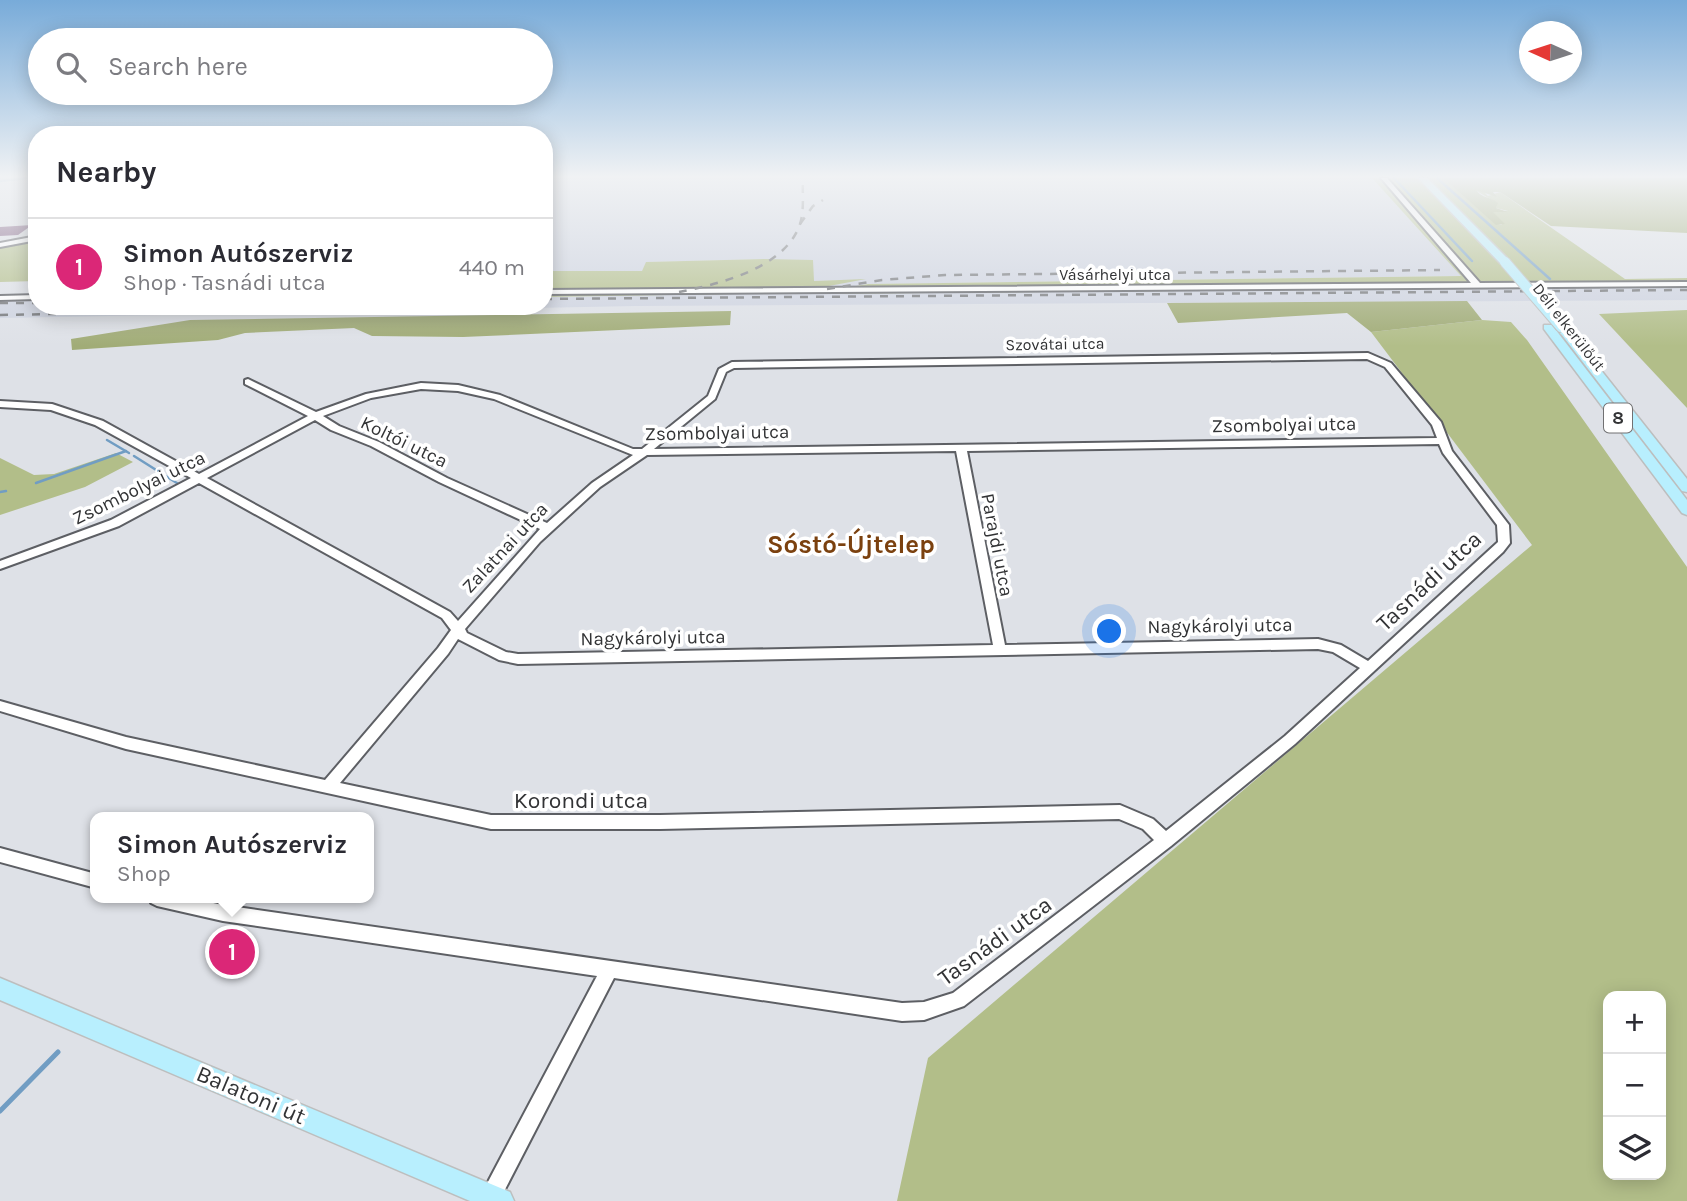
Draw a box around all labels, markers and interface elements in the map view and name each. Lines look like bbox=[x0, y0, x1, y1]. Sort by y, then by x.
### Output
north arrow bbox=[1519, 21, 1582, 84]
search box bbox=[28, 28, 553, 105]
icon: search bbox=[52, 48, 90, 86]
text: Search here bbox=[108, 51, 248, 82]
text: Nearby bbox=[56, 154, 156, 190]
text: Simon Autószerviz bbox=[123, 238, 353, 269]
text: 1 bbox=[75, 254, 83, 281]
text: 440 m bbox=[459, 254, 525, 281]
street label: Vásárhelyi utca bbox=[1059, 265, 1171, 284]
text: Shop · Tasnádi utca bbox=[123, 269, 326, 296]
street label: Déli elkerülőút bbox=[1529, 279, 1609, 375]
street label: Szovátai utca bbox=[1005, 334, 1105, 354]
road number: 8 bbox=[1604, 404, 1632, 432]
street label: Koltói utca bbox=[357, 412, 451, 472]
street label: Zsombolyai utca bbox=[1211, 413, 1357, 437]
street label: Zsombolyai utca bbox=[644, 421, 790, 445]
street label: Zsombolyai utca bbox=[69, 446, 209, 530]
street label: Parajdi utca bbox=[976, 492, 1018, 598]
street label: Zalatnai utca bbox=[458, 498, 552, 598]
street label: Tasnádi utca bbox=[1371, 525, 1487, 637]
district label: Sóstó-Újtelep bbox=[767, 528, 935, 560]
your location bbox=[1092, 614, 1126, 648]
street label: Nagykárolyi utca bbox=[1147, 614, 1293, 638]
street label: Nagykárolyi utca bbox=[580, 626, 726, 650]
street label: Korondi utca bbox=[514, 787, 648, 814]
popup bbox=[90, 812, 374, 903]
text: Simon Autószerviz bbox=[117, 829, 347, 860]
text: Shop bbox=[117, 860, 171, 887]
street label: Tasnádi utca bbox=[933, 891, 1057, 991]
pin: 1 bbox=[209, 926, 255, 978]
map controls bbox=[1603, 991, 1666, 1180]
button: + bbox=[1603, 991, 1666, 1054]
button: − bbox=[1603, 1054, 1666, 1117]
street label: Balatoni út bbox=[192, 1060, 310, 1130]
button: layers bbox=[1603, 1117, 1666, 1180]

